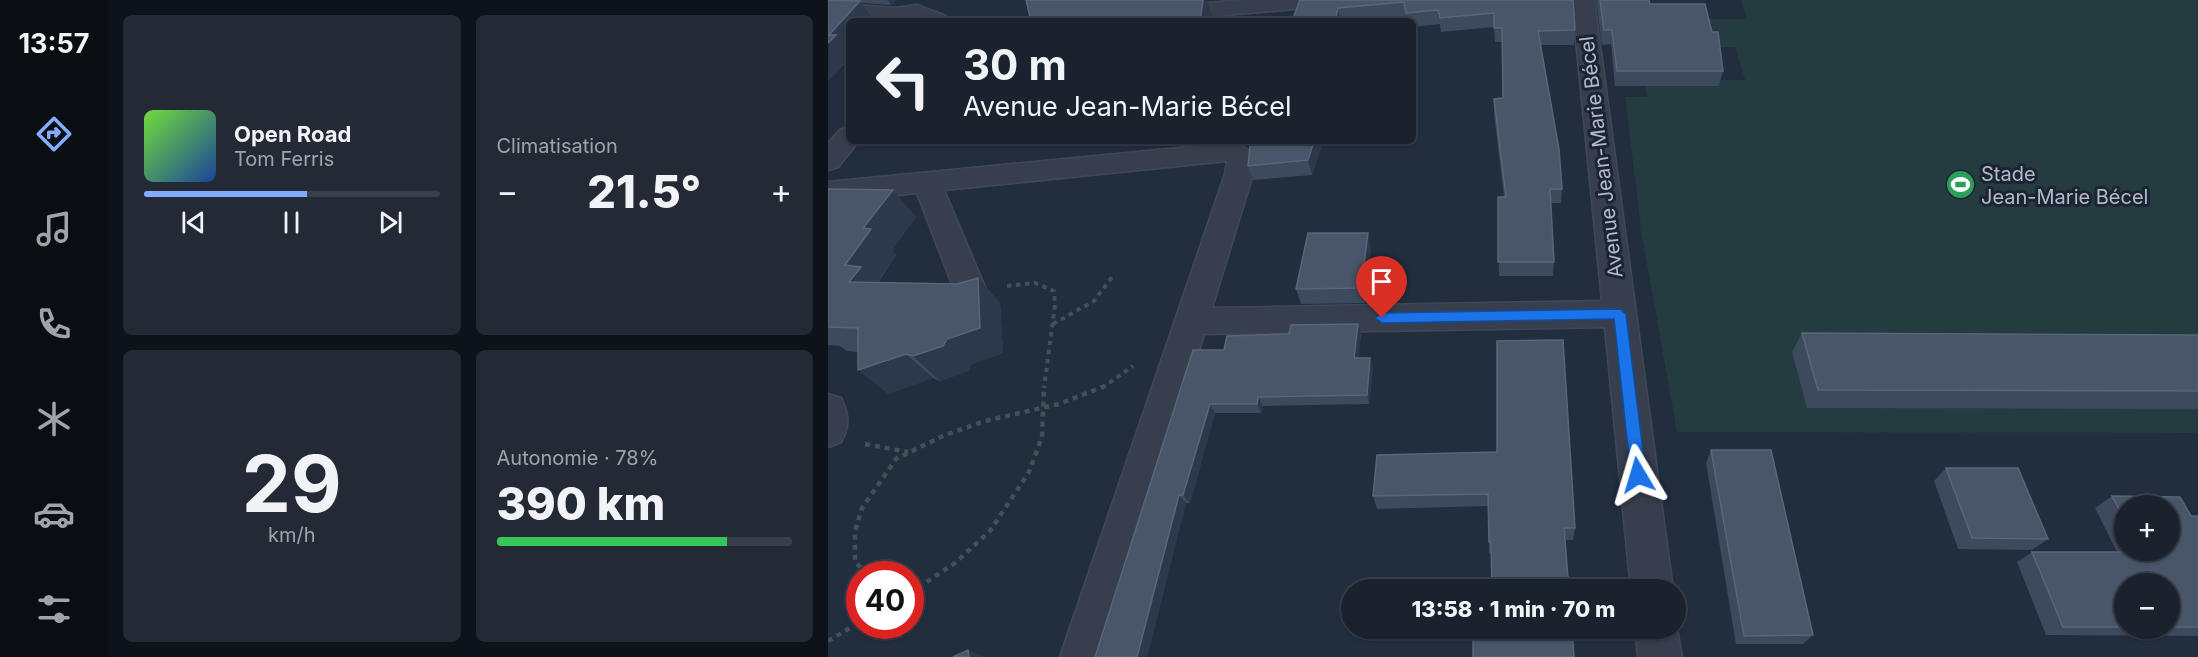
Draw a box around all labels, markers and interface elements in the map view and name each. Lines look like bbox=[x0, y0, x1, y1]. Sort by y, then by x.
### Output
text: 13:57 bbox=[18, 27, 90, 60]
street label: Avenue Jean-Marie Bécel bbox=[1574, 35, 1628, 279]
text: 30 m bbox=[963, 39, 1067, 90]
icon: left bbox=[864, 42, 942, 120]
text: Avenue Jean-Marie Bécel bbox=[963, 90, 1292, 123]
icon: directions bbox=[33, 113, 75, 155]
text: Open Road bbox=[234, 121, 351, 147]
text: Climatisation bbox=[497, 134, 618, 158]
text: Tom Ferris bbox=[234, 147, 334, 171]
place label: Stade Jean-Marie Bécel bbox=[1981, 162, 2148, 209]
text: 21.5° bbox=[587, 164, 701, 219]
sports icon: Stade Jean-Marie Bécel bbox=[1944, 169, 1976, 201]
text: − bbox=[497, 171, 518, 211]
text: + bbox=[770, 171, 792, 211]
icon: previous bbox=[177, 206, 210, 239]
icon: pause bbox=[275, 206, 308, 239]
icon: next bbox=[374, 206, 407, 239]
icon: music bbox=[33, 208, 75, 250]
pin bbox=[1356, 256, 1407, 318]
icon: arrive bbox=[1365, 265, 1398, 298]
icon: phone bbox=[33, 303, 75, 345]
icon: climate bbox=[33, 398, 75, 440]
text: 29 bbox=[242, 436, 342, 531]
position arrow bbox=[1606, 443, 1670, 507]
text: Autonomie · 78% bbox=[497, 446, 658, 470]
text: 390 km bbox=[497, 476, 665, 531]
icon: car bbox=[33, 493, 75, 535]
map controls bbox=[2114, 495, 2180, 639]
button: + bbox=[2114, 495, 2180, 561]
text: km/h bbox=[268, 523, 316, 547]
speed limit sign: 40 bbox=[846, 561, 924, 639]
button: − bbox=[2114, 573, 2180, 639]
icon: filters bbox=[33, 588, 75, 630]
text: 13:58 · 1 min · 70 m bbox=[1412, 596, 1615, 622]

